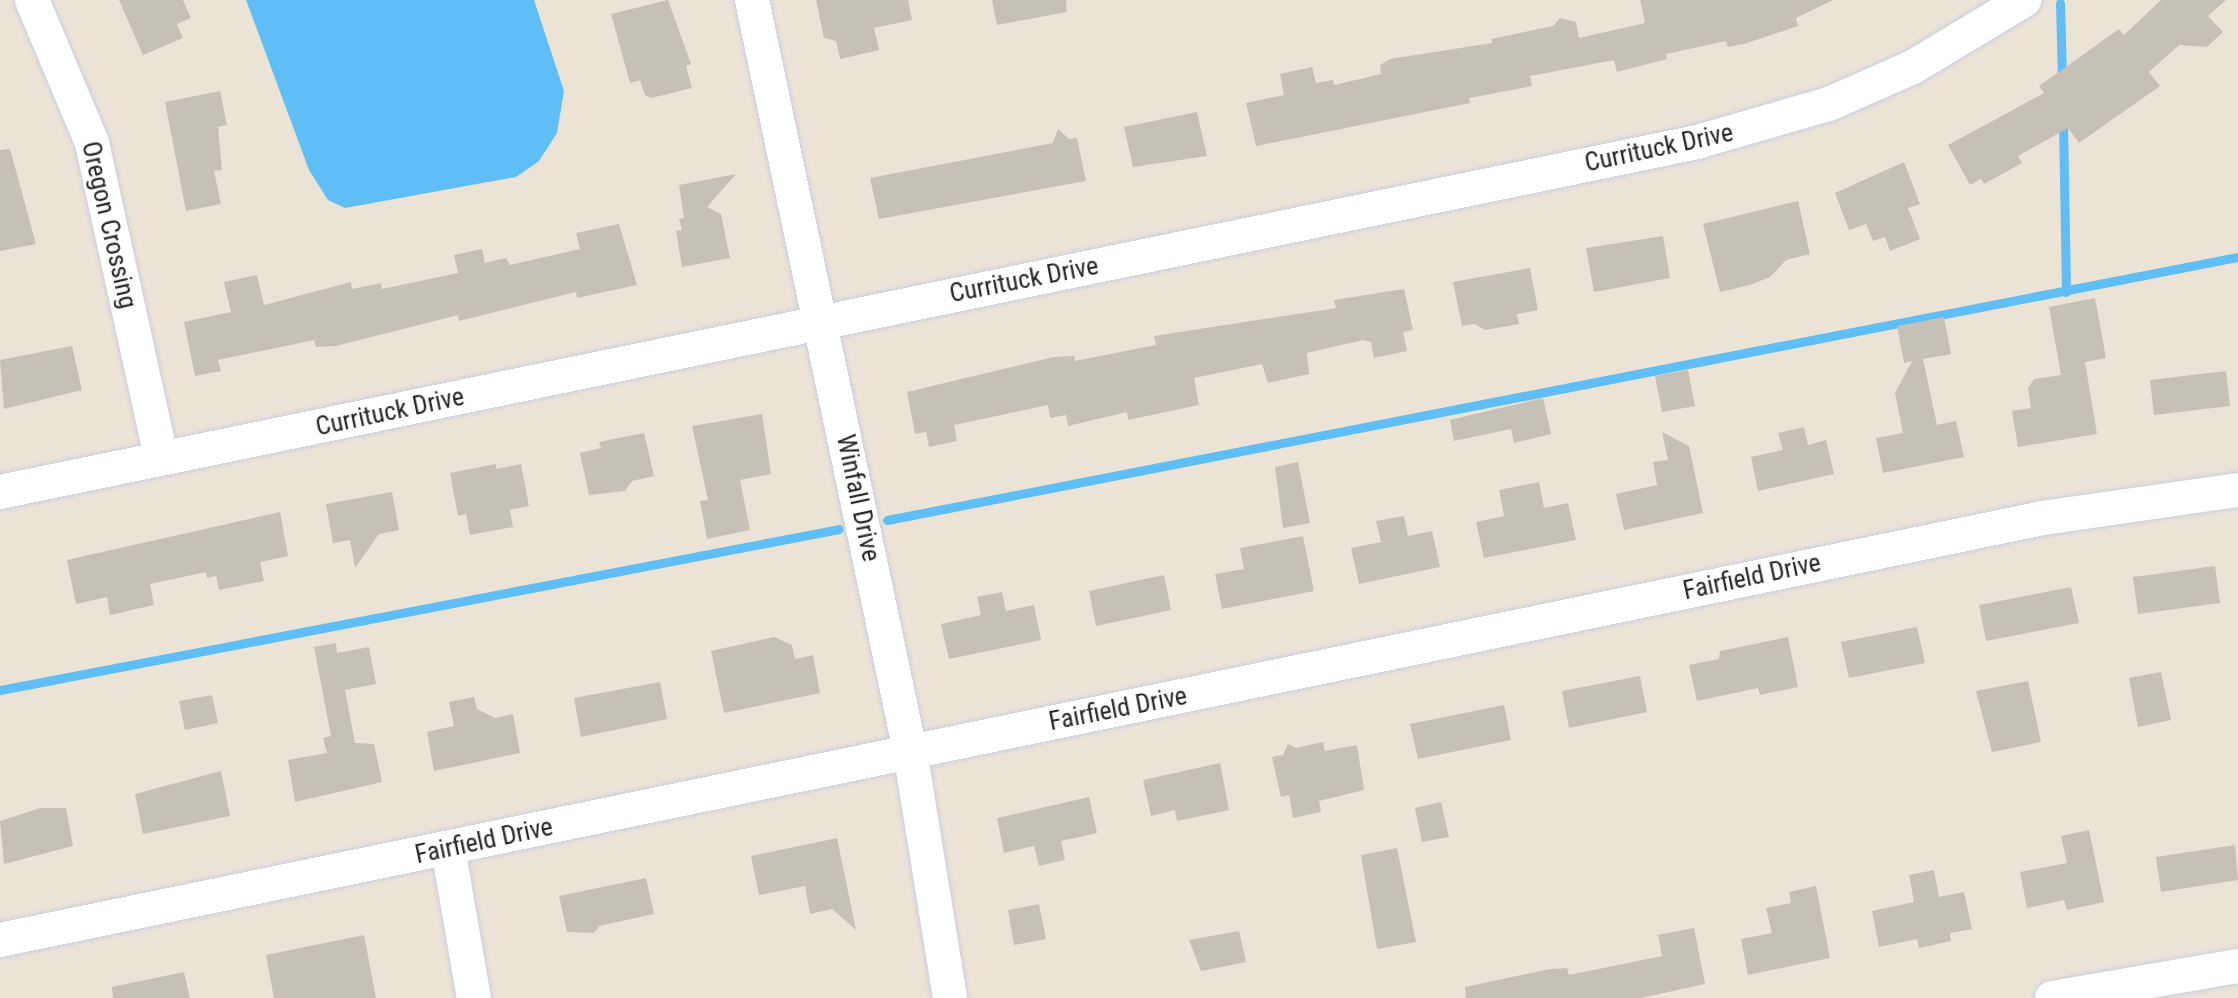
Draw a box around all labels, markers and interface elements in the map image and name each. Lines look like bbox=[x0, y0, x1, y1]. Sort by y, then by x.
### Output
street label: Currituck Drive bbox=[1582, 117, 1736, 179]
street label: Oregon Crossing bbox=[75, 138, 143, 312]
street label: Currituck Drive bbox=[947, 250, 1101, 310]
street label: Currituck Drive bbox=[313, 381, 467, 443]
street label: Winfall Drive bbox=[829, 432, 887, 564]
street label: Fairfield Drive bbox=[1680, 547, 1824, 607]
street label: Fairfield Drive bbox=[1046, 680, 1190, 738]
street label: Fairfield Drive bbox=[412, 811, 556, 871]

